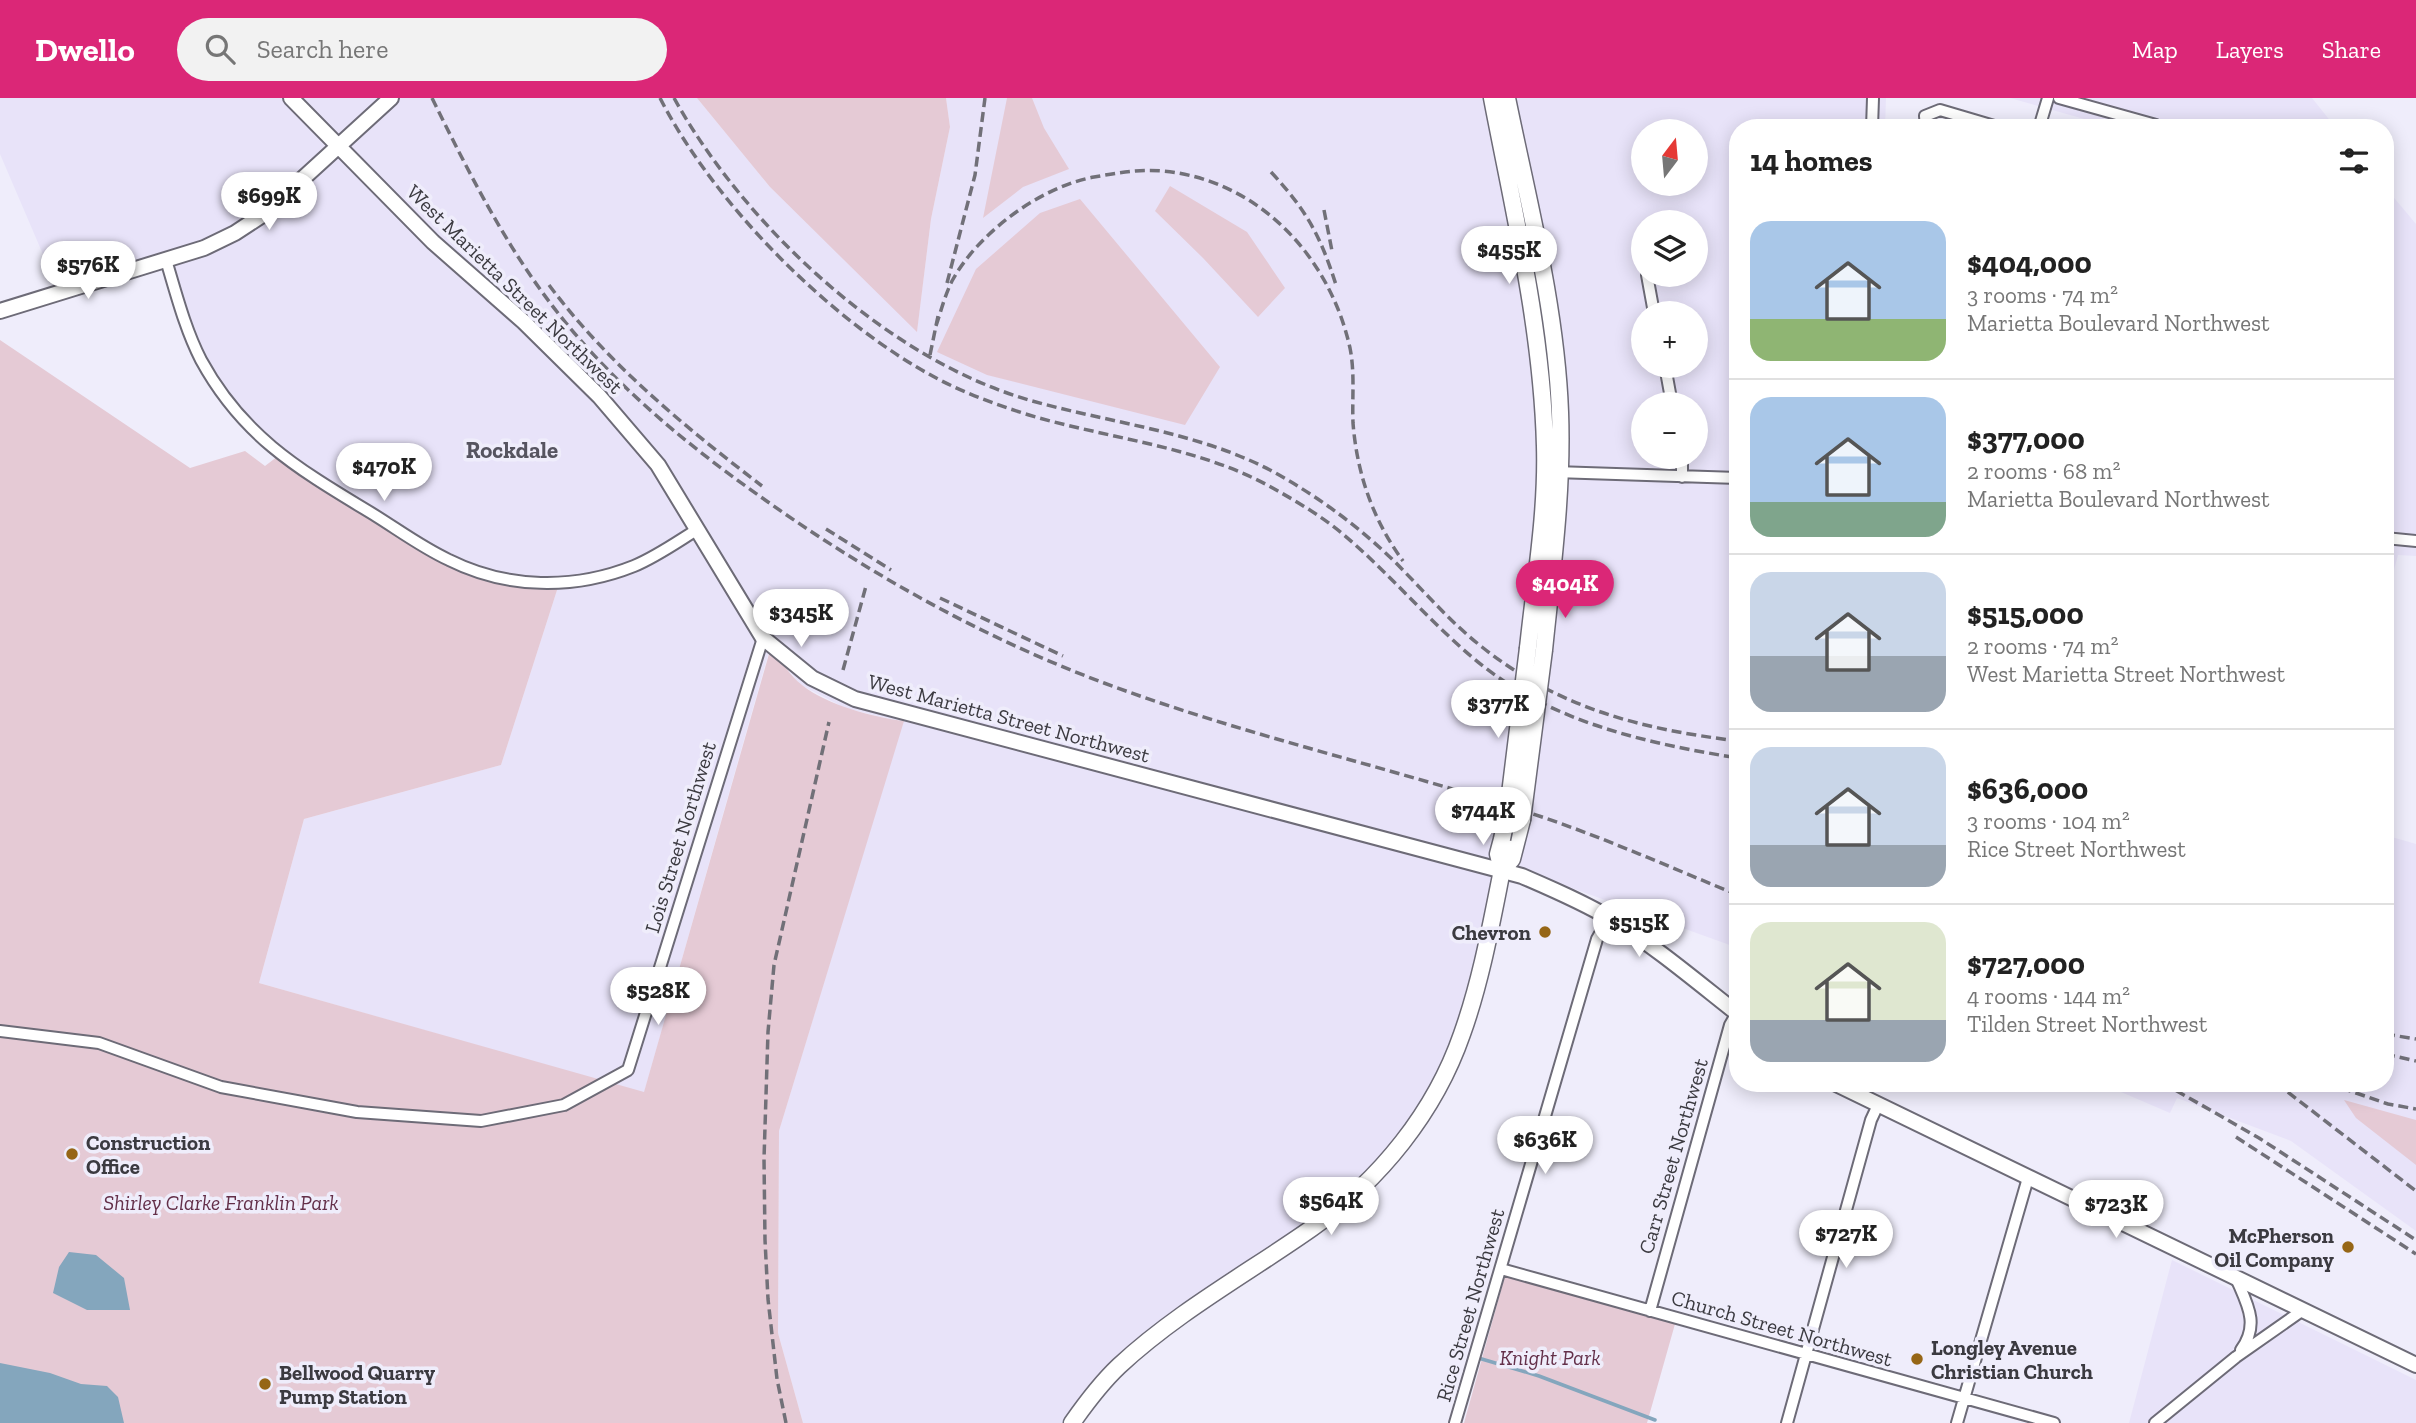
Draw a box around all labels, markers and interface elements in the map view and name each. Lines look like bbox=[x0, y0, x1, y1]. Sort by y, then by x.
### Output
search box bbox=[177, 18, 667, 81]
text: Dwello bbox=[35, 30, 135, 69]
icon: search bbox=[201, 30, 239, 68]
text: Search here bbox=[257, 33, 388, 65]
text: Map bbox=[2132, 35, 2178, 64]
text: Layers bbox=[2216, 35, 2284, 64]
text: Share bbox=[2322, 35, 2381, 64]
north arrow bbox=[1631, 119, 1708, 196]
map controls bbox=[1631, 119, 1708, 469]
icon: filters bbox=[2335, 142, 2373, 180]
text: 14 homes bbox=[1750, 143, 1873, 179]
pin: $699K bbox=[220, 172, 318, 232]
street label: West Marietta Street Northwest bbox=[402, 179, 628, 399]
text: $699K bbox=[237, 181, 301, 209]
button: layers bbox=[1631, 210, 1708, 287]
pin: $455K bbox=[1460, 226, 1558, 286]
text: $455K bbox=[1477, 235, 1541, 263]
pin: $576K bbox=[39, 242, 137, 301]
text: $404,000 bbox=[1967, 245, 2092, 281]
icon: home bbox=[1806, 249, 1890, 333]
text: $576K bbox=[57, 250, 119, 278]
text: 3 rooms · 74 m² bbox=[1967, 281, 2118, 309]
button: + bbox=[1631, 301, 1708, 378]
text: Marietta Boulevard Northwest bbox=[1967, 309, 2270, 337]
button: − bbox=[1631, 392, 1708, 469]
text: $377,000 bbox=[1967, 421, 2085, 457]
icon: home bbox=[1806, 425, 1890, 509]
district label: Rockdale bbox=[466, 436, 558, 464]
pin: $470K bbox=[335, 444, 433, 503]
text: $470K bbox=[352, 452, 416, 480]
text: 2 rooms · 68 m² bbox=[1967, 457, 2120, 485]
text: Marietta Boulevard Northwest bbox=[1967, 485, 2270, 513]
pin: $404K bbox=[1516, 560, 1614, 620]
text: $404K bbox=[1532, 569, 1598, 597]
pin: $345K bbox=[752, 589, 850, 649]
text: $515,000 bbox=[1967, 596, 2084, 632]
text: $345K bbox=[769, 598, 833, 626]
icon: home bbox=[1806, 600, 1890, 684]
text: 2 rooms · 74 m² bbox=[1967, 632, 2118, 660]
text: West Marietta Street Northwest bbox=[1967, 660, 2285, 688]
street label: West Marietta Street Northwest bbox=[866, 668, 1153, 768]
pin: $377K bbox=[1449, 680, 1547, 740]
text: $377K bbox=[1467, 689, 1529, 717]
street label: Lois Street Northwest bbox=[639, 738, 721, 936]
text: $636,000 bbox=[1967, 771, 2088, 807]
icon: home bbox=[1806, 775, 1890, 859]
pin: $744K bbox=[1434, 788, 1532, 847]
text: $744K bbox=[1451, 796, 1515, 824]
text: 3 rooms · 104 m² bbox=[1967, 807, 2130, 835]
text: Rice Street Northwest bbox=[1967, 835, 2186, 863]
pin: $515K bbox=[1590, 900, 1688, 959]
text: $515K bbox=[1609, 908, 1669, 936]
place label: Chevron bbox=[1452, 920, 1532, 945]
marker: Chevron bbox=[1537, 924, 1553, 940]
text: $727,000 bbox=[1967, 946, 2085, 982]
icon: home bbox=[1806, 950, 1890, 1034]
pin: $528K bbox=[609, 968, 707, 1027]
text: $528K bbox=[626, 976, 690, 1004]
text: 4 rooms · 144 m² bbox=[1967, 982, 2130, 1010]
text: Tilden Street Northwest bbox=[1967, 1010, 2207, 1038]
street label: Carr Street Northwest bbox=[1633, 1055, 1713, 1257]
pin: $636K bbox=[1496, 1116, 1594, 1176]
text: $636K bbox=[1513, 1125, 1577, 1153]
place label: Construction Office bbox=[86, 1130, 211, 1179]
marker: Construction Office bbox=[64, 1146, 80, 1162]
pin: $564K bbox=[1282, 1178, 1380, 1237]
pin: $723K bbox=[2067, 1180, 2165, 1240]
text: $564K bbox=[1299, 1186, 1363, 1214]
text: $723K bbox=[2085, 1189, 2147, 1217]
park label: Shirley Clarke Franklin Park bbox=[103, 1190, 339, 1215]
street label: Rice Street Northwest bbox=[1430, 1205, 1510, 1404]
pin: $727K bbox=[1797, 1210, 1895, 1270]
text: $727K bbox=[1815, 1219, 1877, 1247]
place label: McPherson Oil Company bbox=[2214, 1223, 2335, 1272]
marker: McPherson Oil Company bbox=[2340, 1239, 2356, 1255]
street label: Church Street Northwest bbox=[1669, 1284, 1895, 1372]
place label: Longley Avenue Christian Church bbox=[1931, 1335, 2093, 1384]
park label: Knight Park bbox=[1499, 1345, 1601, 1370]
marker: Longley Avenue Christian Church bbox=[1909, 1351, 1925, 1367]
place label: Bellwood Quarry Pump Station bbox=[279, 1360, 435, 1409]
marker: Bellwood Quarry Pump Station bbox=[257, 1376, 273, 1392]

